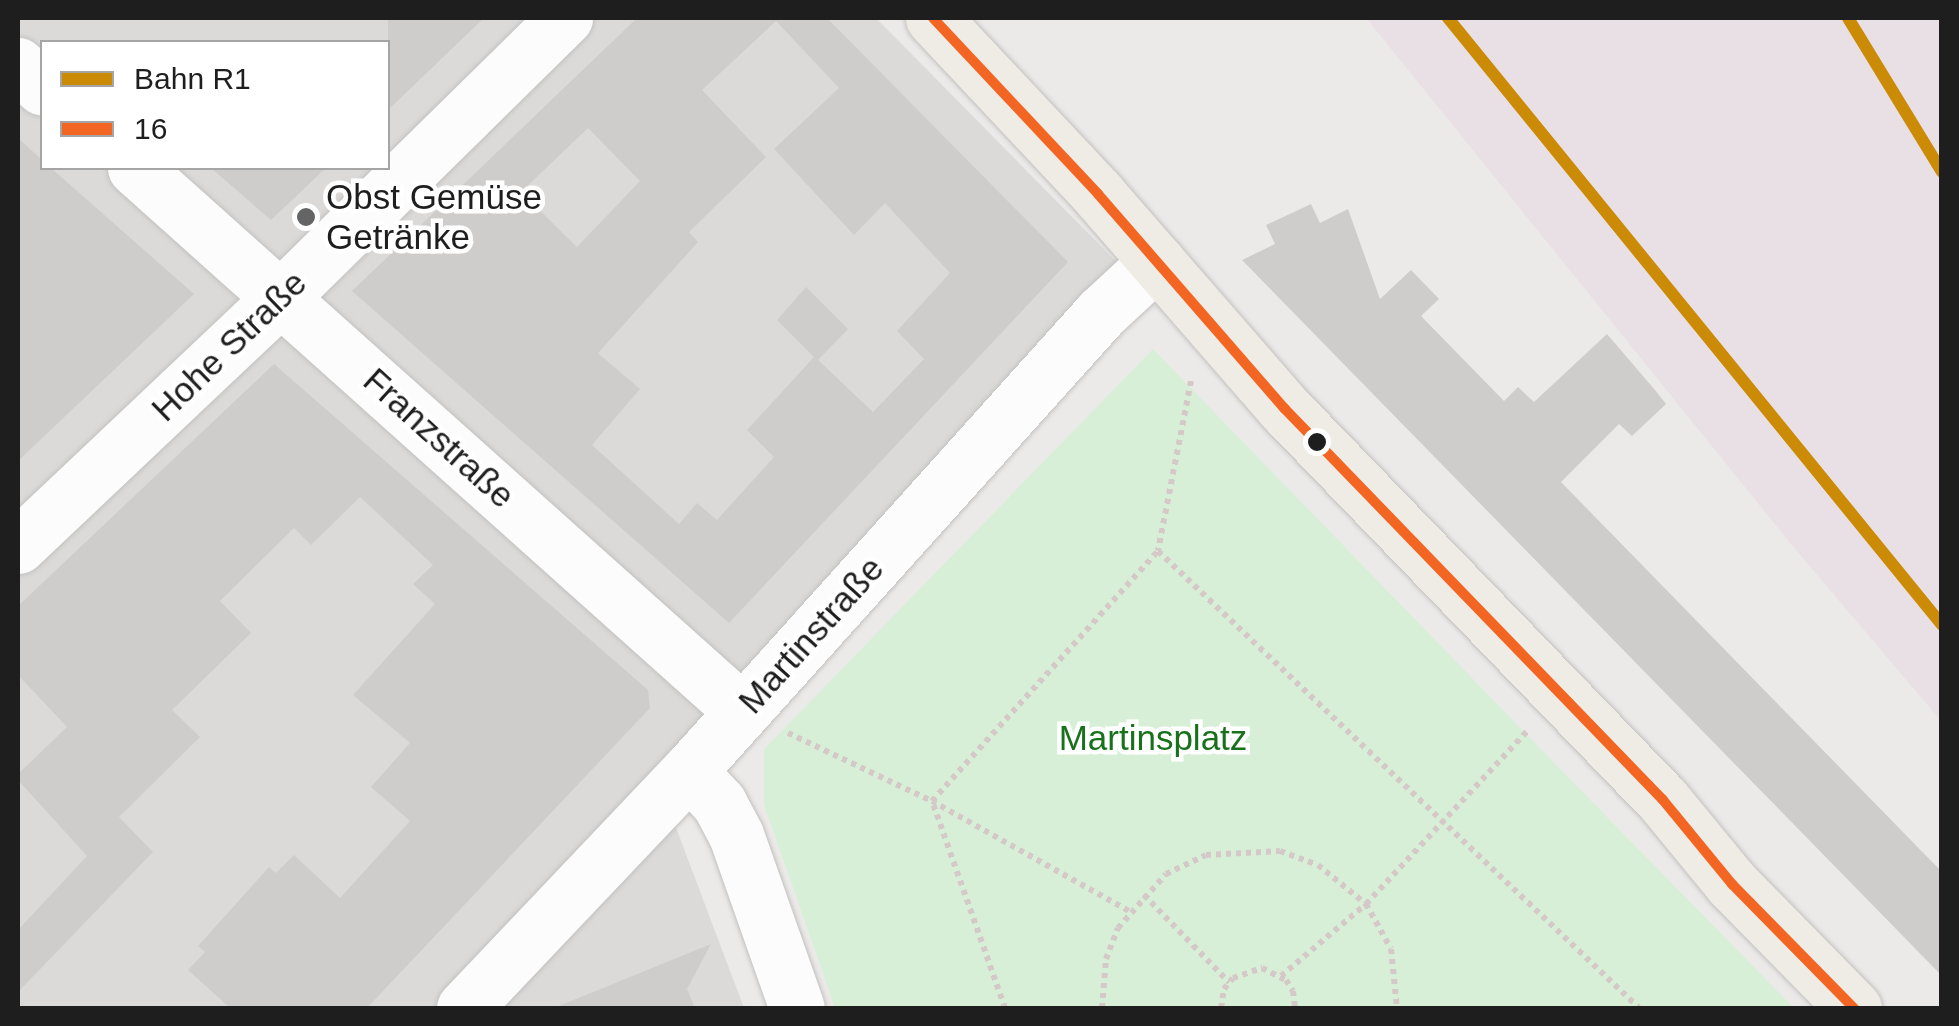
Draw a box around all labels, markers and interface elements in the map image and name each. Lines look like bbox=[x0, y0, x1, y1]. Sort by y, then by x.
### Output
legend bbox=[40, 40, 390, 170]
text: Bahn R1 bbox=[134, 62, 251, 95]
text: 16 bbox=[134, 112, 167, 145]
place label: Obst Gemüse Getränke bbox=[326, 176, 542, 258]
marker: Obst Gemüse Getränke bbox=[295, 206, 317, 228]
street label: Hohe Straße bbox=[143, 262, 315, 430]
street label: Franzstraße bbox=[355, 359, 523, 517]
unlabelled marker bbox=[1307, 432, 1327, 452]
street label: Martinstraße bbox=[730, 548, 892, 722]
park label: Martinsplatz bbox=[1059, 717, 1247, 759]

